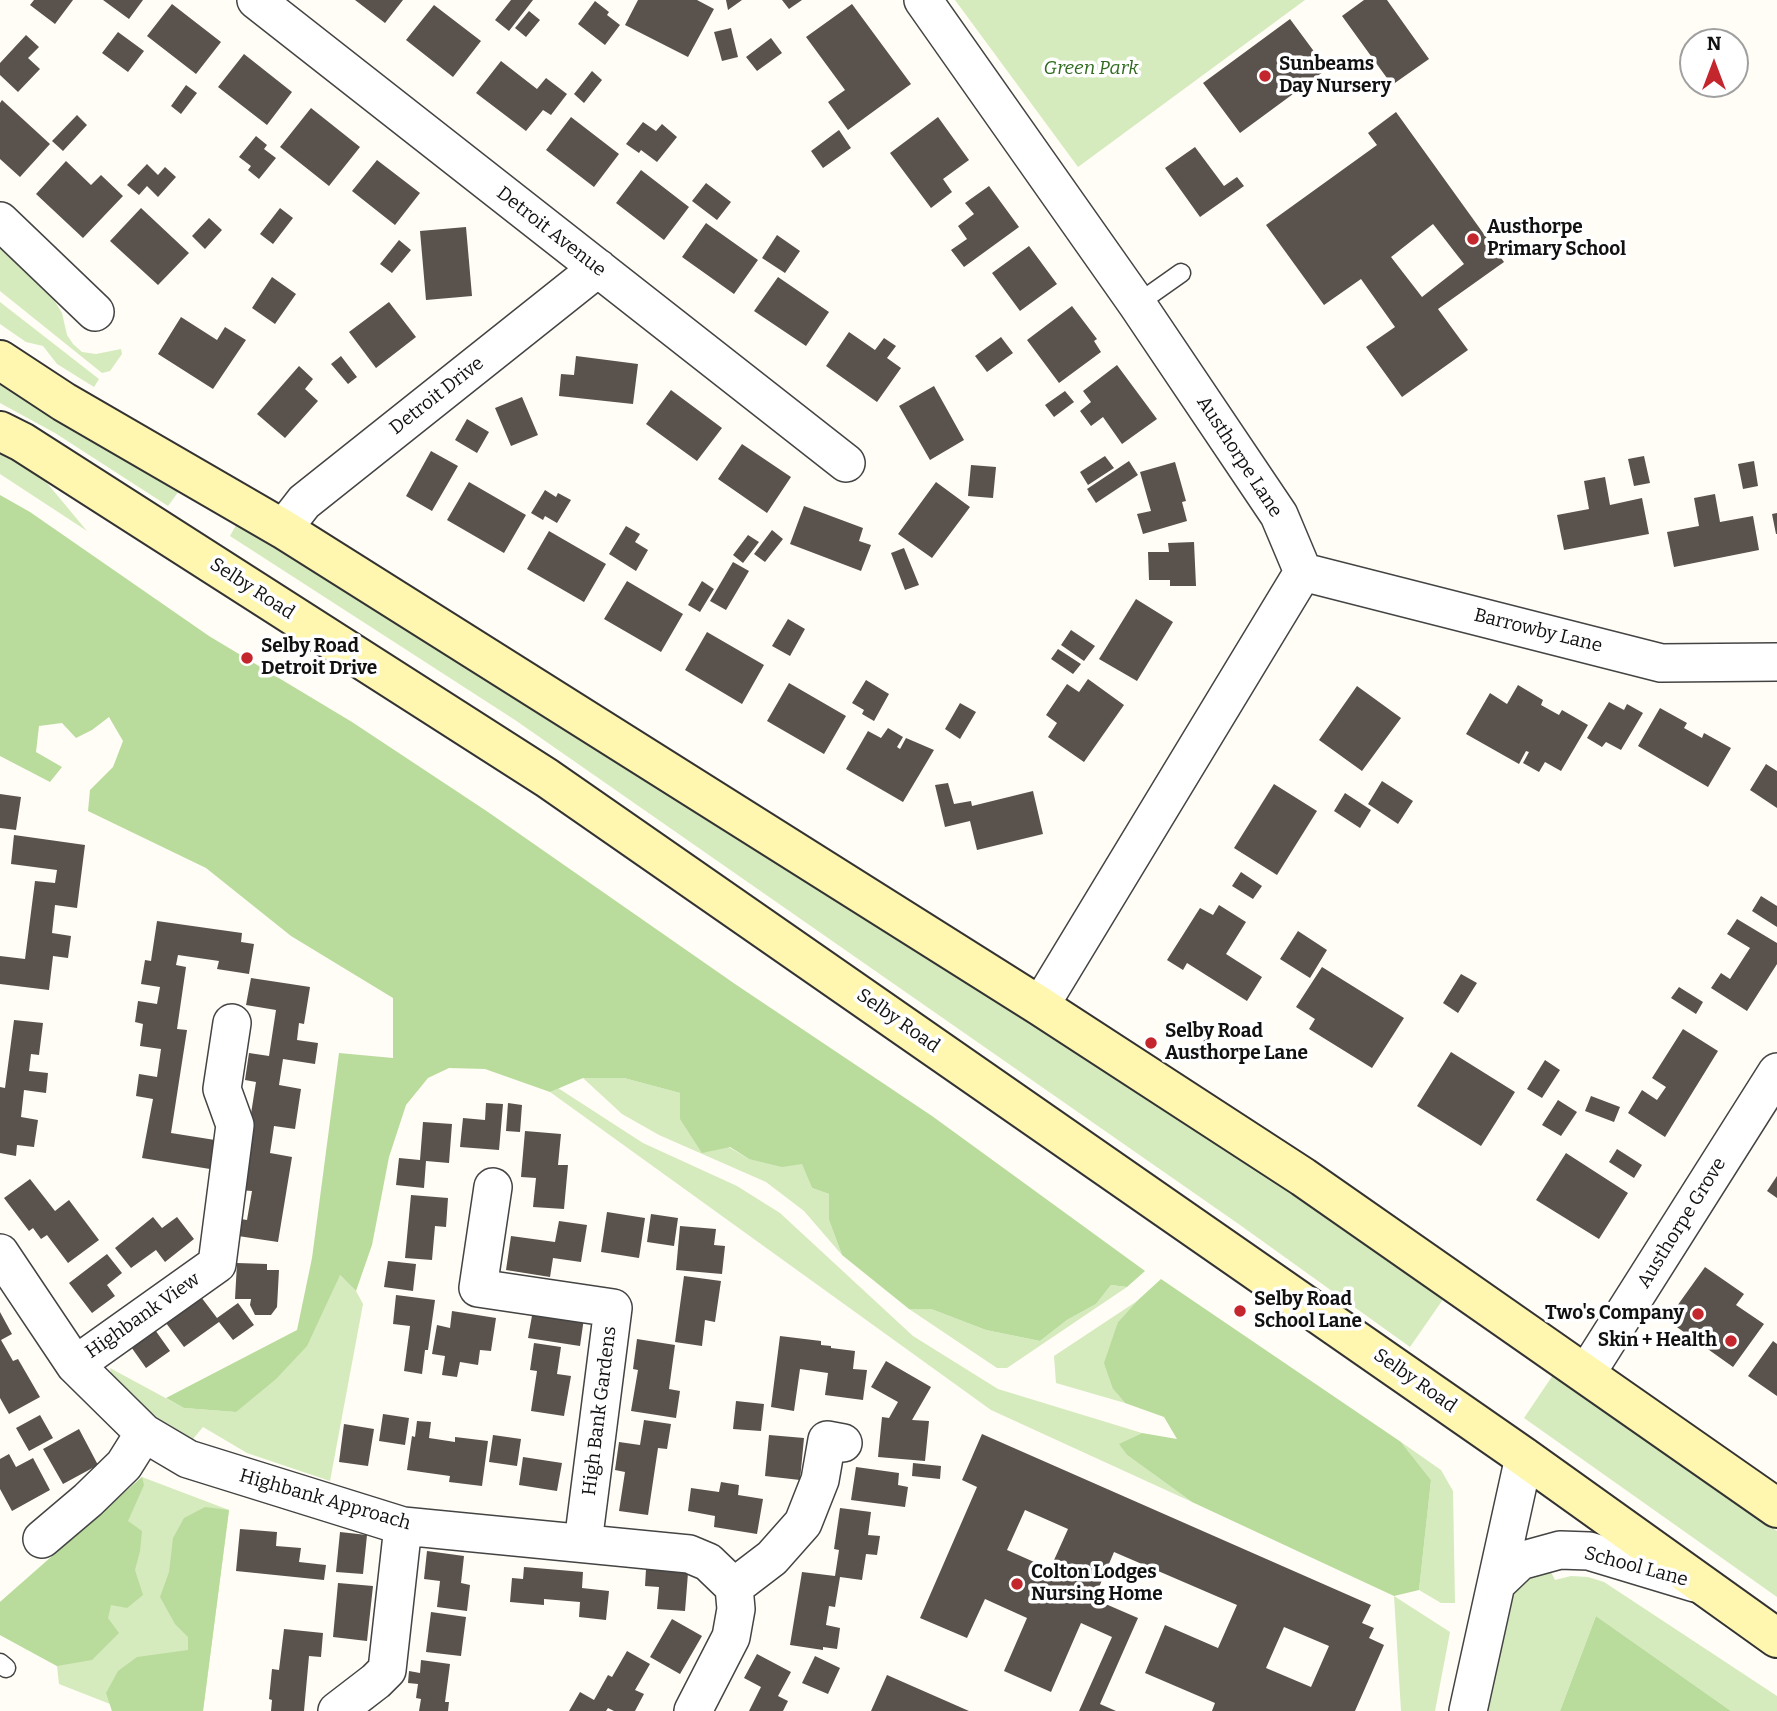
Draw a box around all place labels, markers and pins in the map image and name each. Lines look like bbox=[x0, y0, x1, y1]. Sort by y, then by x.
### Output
place label: Sunbeams Day Nursery bbox=[1279, 54, 1391, 98]
marker: Sunbeams Day Nursery bbox=[1257, 68, 1273, 84]
place label: Austhorpe Primary School bbox=[1487, 217, 1626, 261]
marker: Austhorpe Primary School bbox=[1465, 231, 1481, 247]
place label: Selby Road Detroit Drive bbox=[261, 636, 377, 680]
marker: Selby Road Detroit Drive bbox=[239, 650, 255, 666]
place label: Selby Road Austhorpe Lane bbox=[1165, 1021, 1308, 1065]
marker: Selby Road Austhorpe Lane bbox=[1143, 1035, 1159, 1051]
place label: Selby Road School Lane bbox=[1254, 1289, 1362, 1333]
marker: Selby Road School Lane bbox=[1232, 1303, 1248, 1319]
place label: Two's Company bbox=[1545, 1303, 1684, 1325]
marker: Two's Company bbox=[1690, 1306, 1706, 1322]
place label: Skin + Health bbox=[1598, 1330, 1717, 1352]
marker: Skin + Health bbox=[1723, 1333, 1739, 1349]
place label: Colton Lodges Nursing Home bbox=[1031, 1562, 1163, 1606]
marker: Colton Lodges Nursing Home bbox=[1009, 1576, 1025, 1592]

